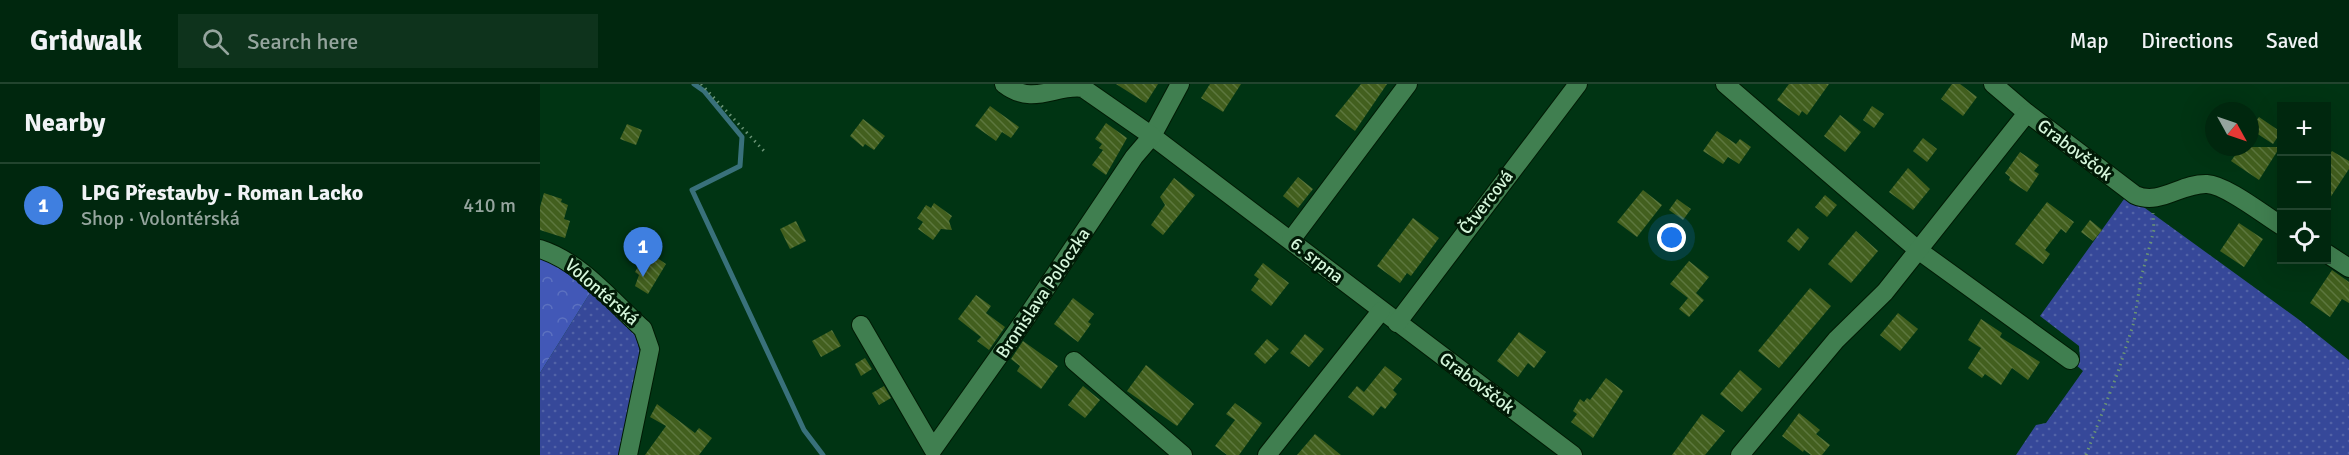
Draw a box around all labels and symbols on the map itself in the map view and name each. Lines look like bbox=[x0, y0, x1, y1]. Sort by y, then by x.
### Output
north arrow bbox=[2205, 102, 2259, 156]
street label: Grabovščok bbox=[2033, 115, 2117, 185]
street label: Čtvercová bbox=[1454, 166, 1518, 238]
your location bbox=[1657, 223, 1686, 252]
street label: Bronislava Poloczka bbox=[991, 224, 1095, 362]
pin: 1 bbox=[624, 228, 662, 277]
street label: 6. srpna bbox=[1286, 232, 1348, 288]
street label: Volontérská bbox=[560, 254, 644, 330]
street label: Grabovščok bbox=[1435, 348, 1519, 418]

